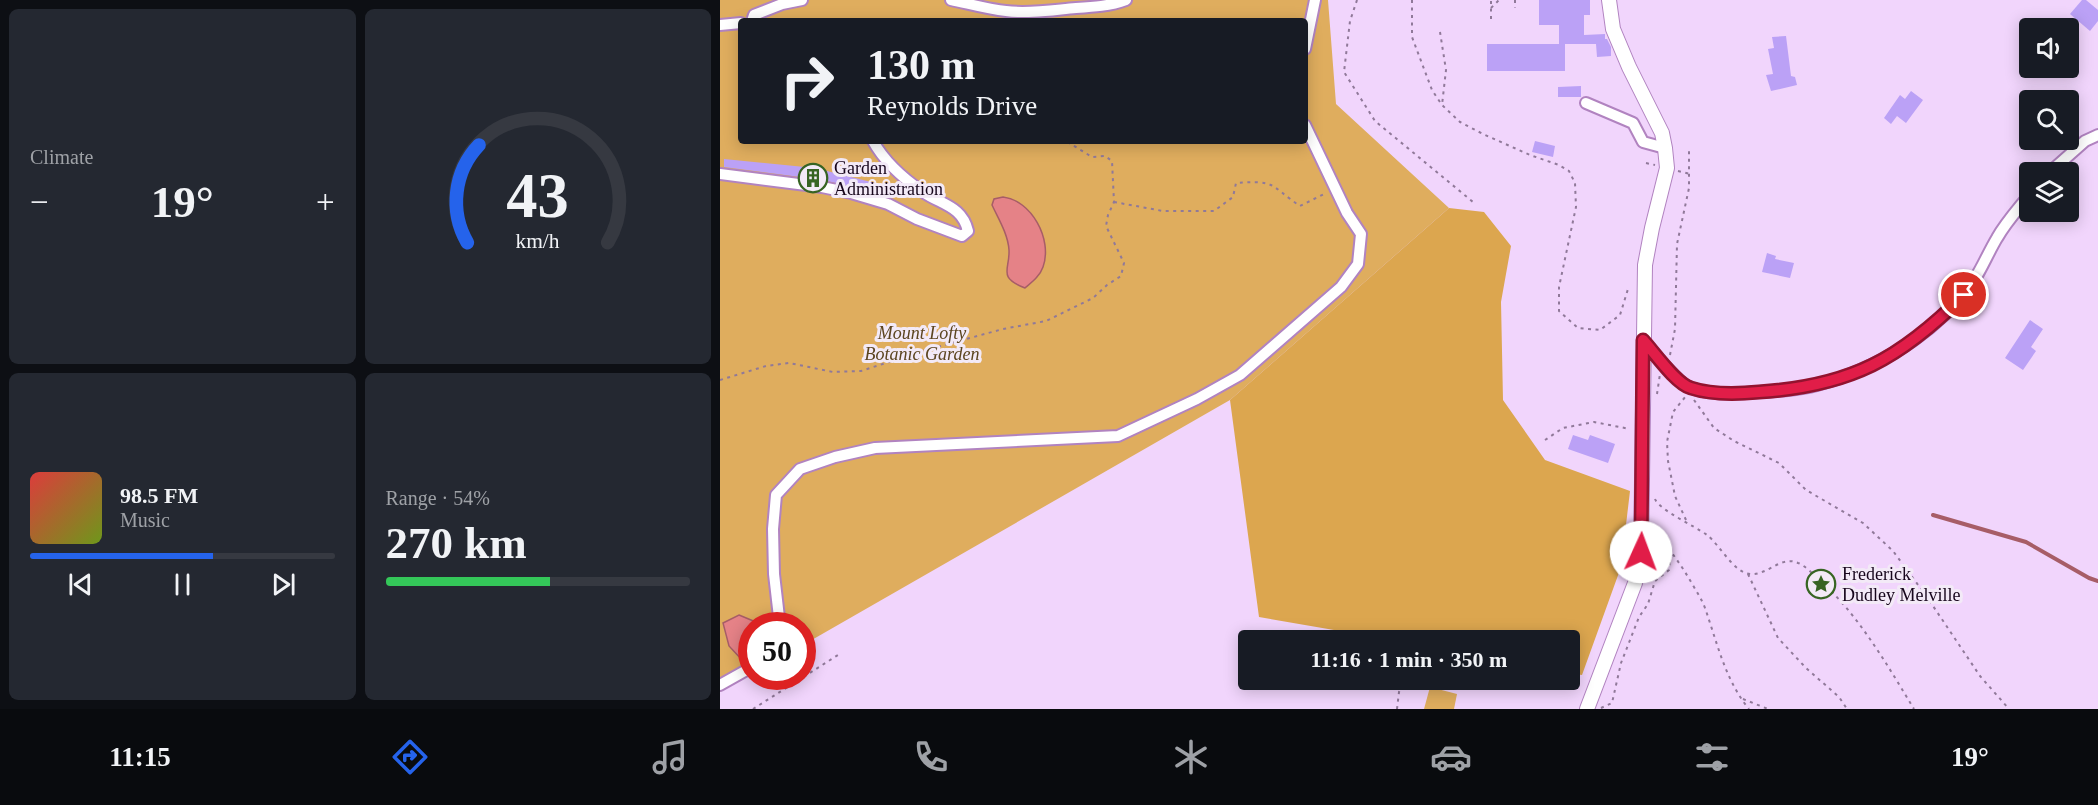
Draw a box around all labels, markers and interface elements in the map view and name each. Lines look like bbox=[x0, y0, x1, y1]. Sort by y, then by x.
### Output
map controls bbox=[2019, 18, 2079, 222]
button: sound bbox=[2019, 18, 2079, 78]
icon: right bbox=[768, 42, 846, 120]
text: 130 m bbox=[867, 42, 976, 88]
button: search bbox=[2019, 90, 2079, 150]
text: Reynolds Drive bbox=[867, 91, 1037, 121]
text: Climate bbox=[30, 146, 93, 168]
place label: Garden Administration bbox=[834, 158, 943, 199]
text: 43 bbox=[507, 161, 569, 230]
building icon: Garden Administration bbox=[797, 162, 829, 194]
button: layers bbox=[2019, 162, 2079, 222]
text: 19° bbox=[151, 177, 214, 227]
text: − bbox=[30, 184, 49, 220]
text: + bbox=[316, 184, 335, 220]
text: km/h bbox=[516, 230, 560, 254]
pin bbox=[1938, 269, 1989, 320]
icon: arrive bbox=[1947, 278, 1980, 311]
park label: Mount Lofty Botanic Garden bbox=[865, 323, 979, 364]
text: 98.5 FM bbox=[120, 483, 198, 508]
text: Range · 54% bbox=[386, 487, 490, 509]
text: Music bbox=[120, 509, 170, 531]
text: 270 km bbox=[386, 518, 527, 568]
position arrow bbox=[1609, 520, 1673, 584]
place label: Frederick Dudley Melville bbox=[1842, 564, 1960, 605]
icon: previous bbox=[64, 568, 97, 601]
icon: pause bbox=[166, 568, 199, 601]
icon: next bbox=[267, 568, 300, 601]
place icon: Frederick Dudley Melville bbox=[1805, 568, 1837, 600]
speed limit sign: 50 bbox=[738, 612, 816, 690]
text: 11:16 · 1 min · 350 m bbox=[1311, 647, 1507, 672]
icon: directions bbox=[389, 736, 431, 778]
icon: music bbox=[649, 736, 691, 778]
icon: phone bbox=[910, 736, 952, 778]
icon: climate bbox=[1170, 736, 1212, 778]
icon: car bbox=[1430, 736, 1472, 778]
icon: filters bbox=[1691, 736, 1733, 778]
text: 11:15 bbox=[109, 742, 171, 772]
text: 19° bbox=[1951, 742, 1989, 772]

